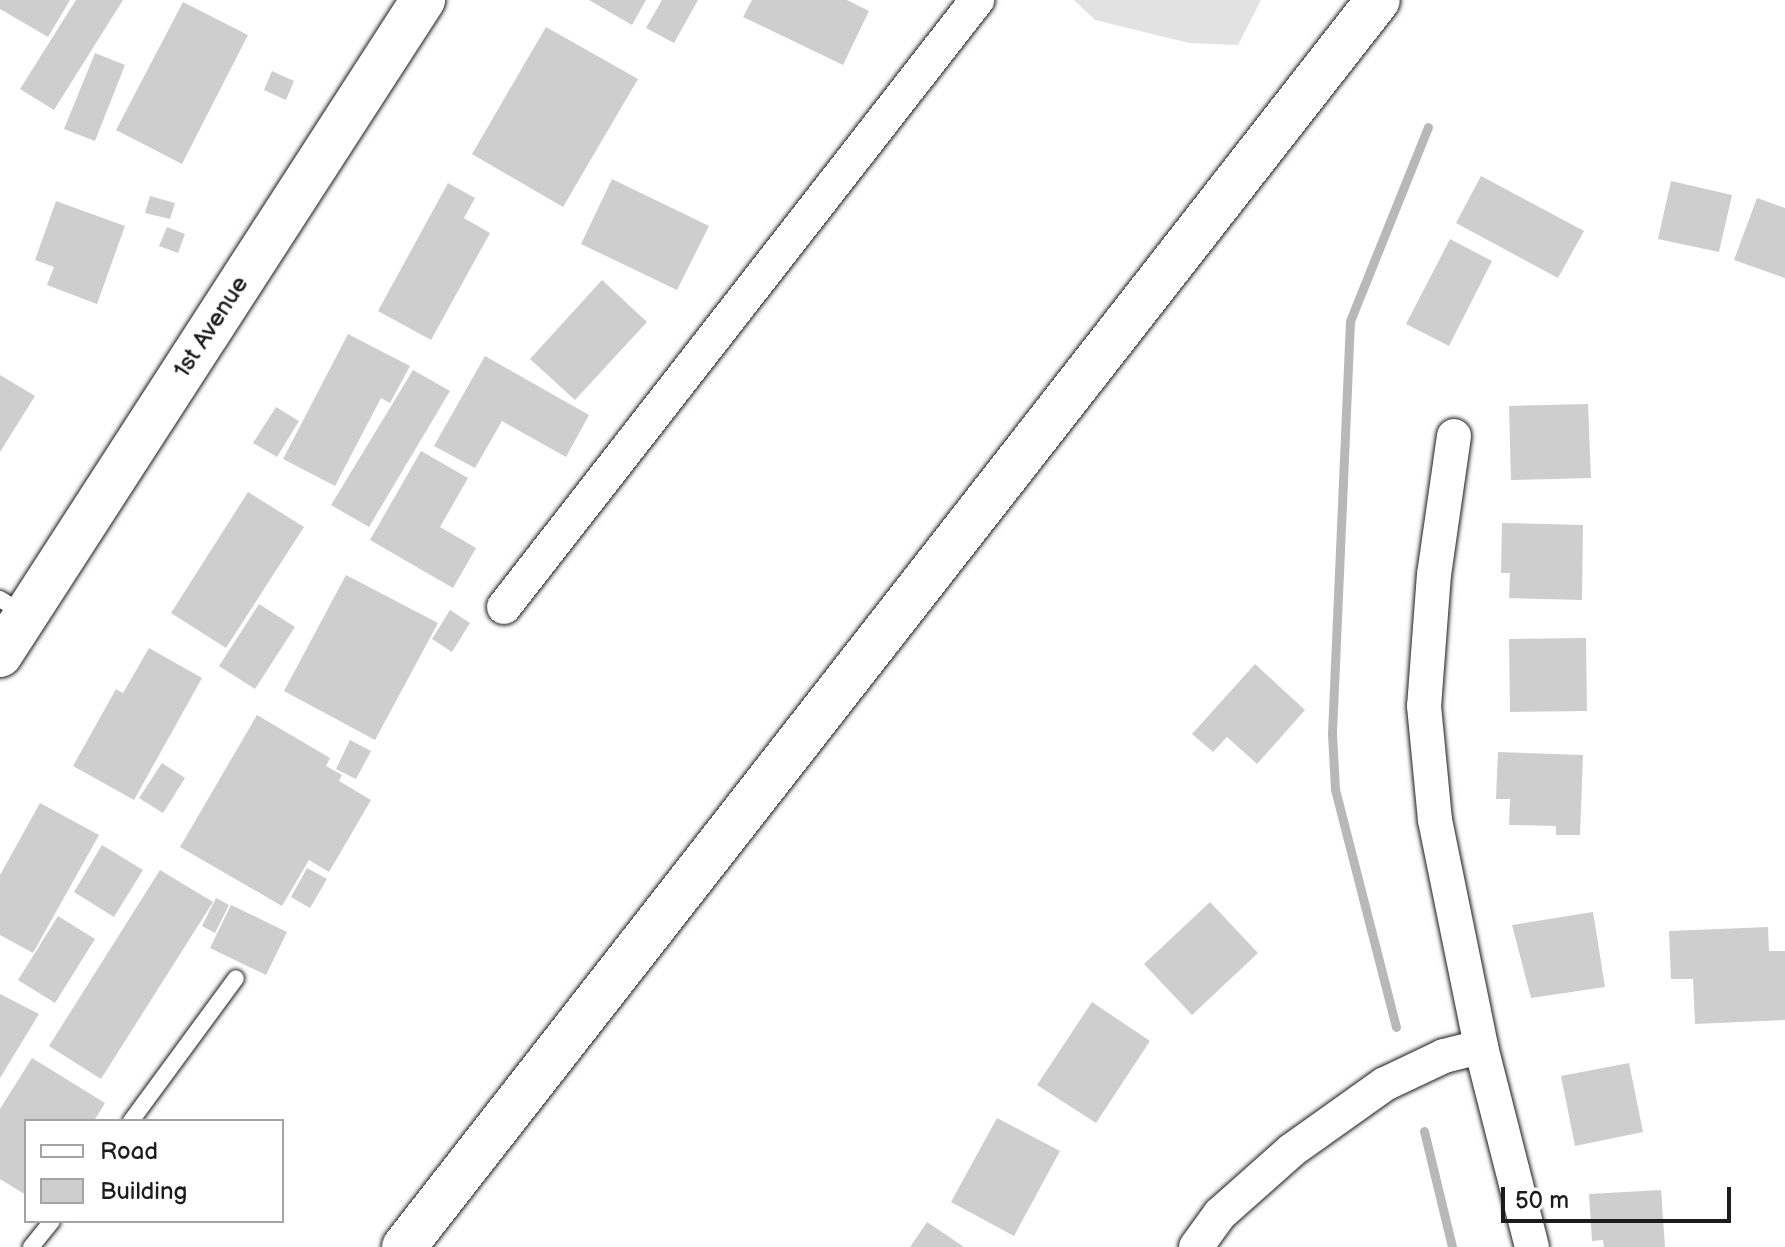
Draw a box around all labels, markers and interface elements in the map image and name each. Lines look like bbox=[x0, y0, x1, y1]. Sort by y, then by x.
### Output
street label: 1st Avenue bbox=[167, 271, 255, 383]
legend bbox=[24, 1119, 284, 1223]
text: Road bbox=[100, 1137, 158, 1166]
scale bar bbox=[1505, 1171, 1735, 1221]
text: Building bbox=[100, 1177, 187, 1206]
text: 50 m bbox=[1515, 1186, 1569, 1215]

